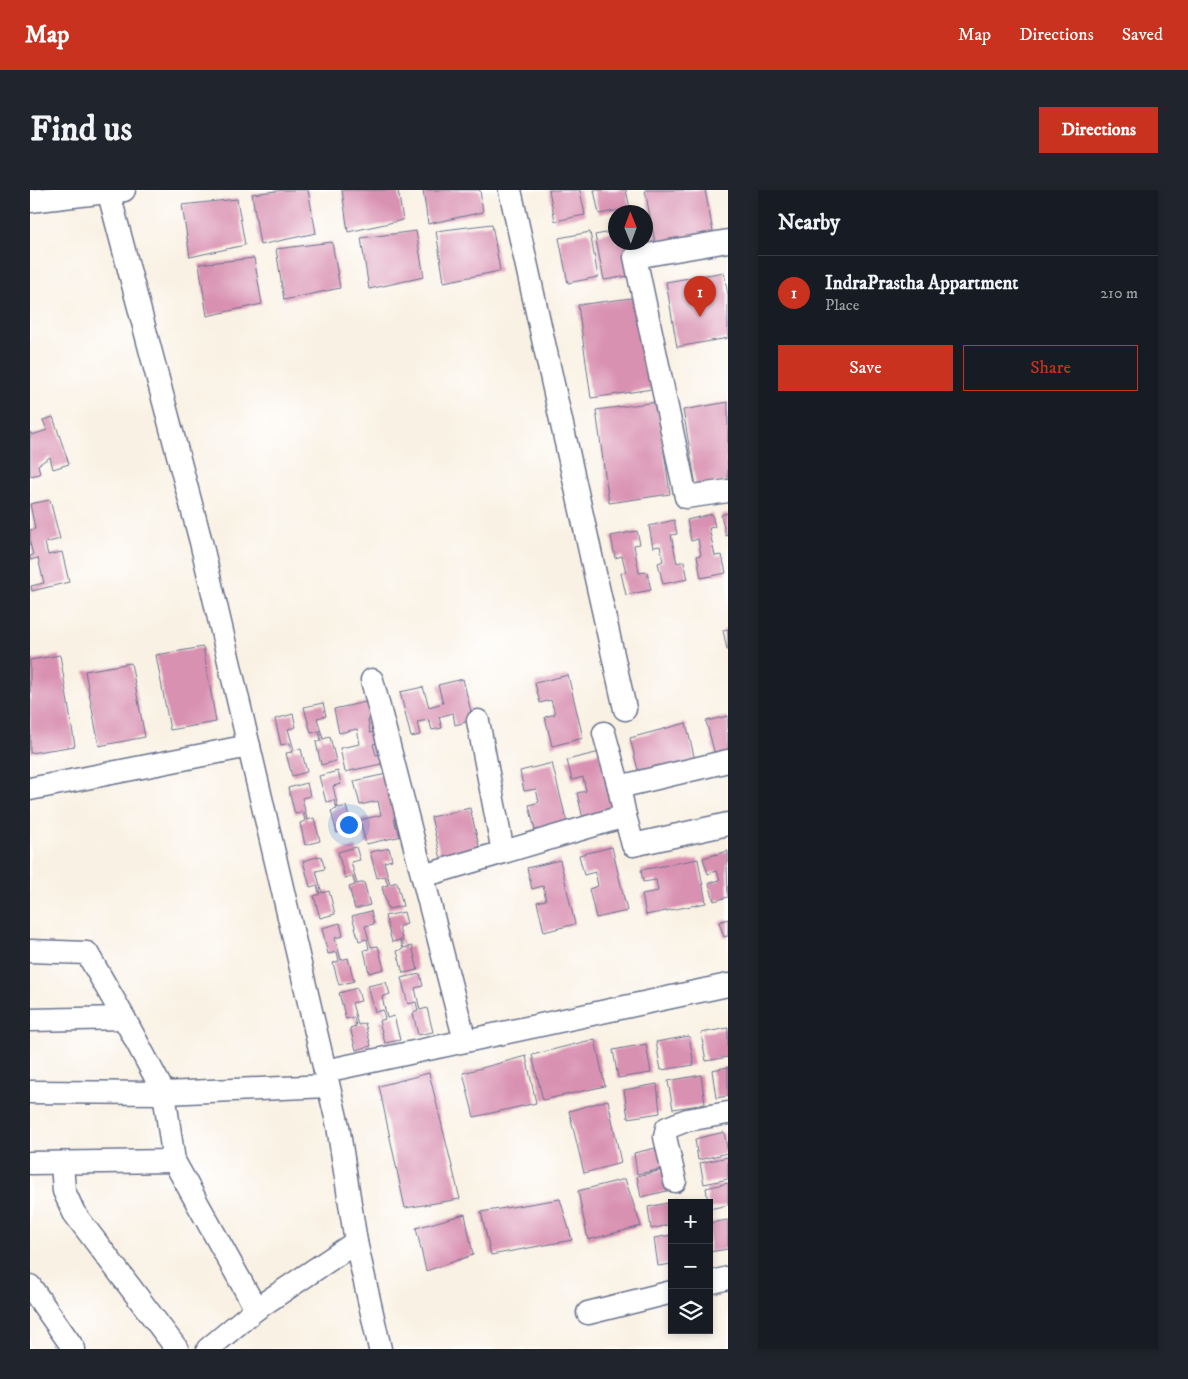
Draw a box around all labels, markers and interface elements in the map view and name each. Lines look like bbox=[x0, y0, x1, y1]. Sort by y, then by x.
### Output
text: Map bbox=[25, 20, 69, 50]
text: Map bbox=[958, 24, 991, 46]
text: Directions bbox=[1019, 24, 1094, 46]
text: Saved bbox=[1122, 24, 1163, 46]
button: Directions bbox=[1039, 107, 1158, 153]
text: Find us bbox=[30, 108, 132, 152]
north arrow bbox=[608, 205, 653, 250]
text: Nearby bbox=[778, 210, 840, 236]
text: IndraPrastha Appartment bbox=[825, 272, 1018, 295]
pin: 1 bbox=[684, 276, 716, 317]
text: 1 bbox=[791, 283, 797, 303]
text: 210 m bbox=[1100, 283, 1138, 303]
text: Place bbox=[825, 295, 859, 315]
button: Save bbox=[778, 345, 953, 391]
button: Share bbox=[963, 345, 1138, 391]
your location bbox=[336, 812, 362, 838]
map controls bbox=[668, 1199, 713, 1334]
button: + bbox=[668, 1199, 713, 1244]
button: − bbox=[668, 1244, 713, 1289]
button: layers bbox=[668, 1289, 713, 1334]

